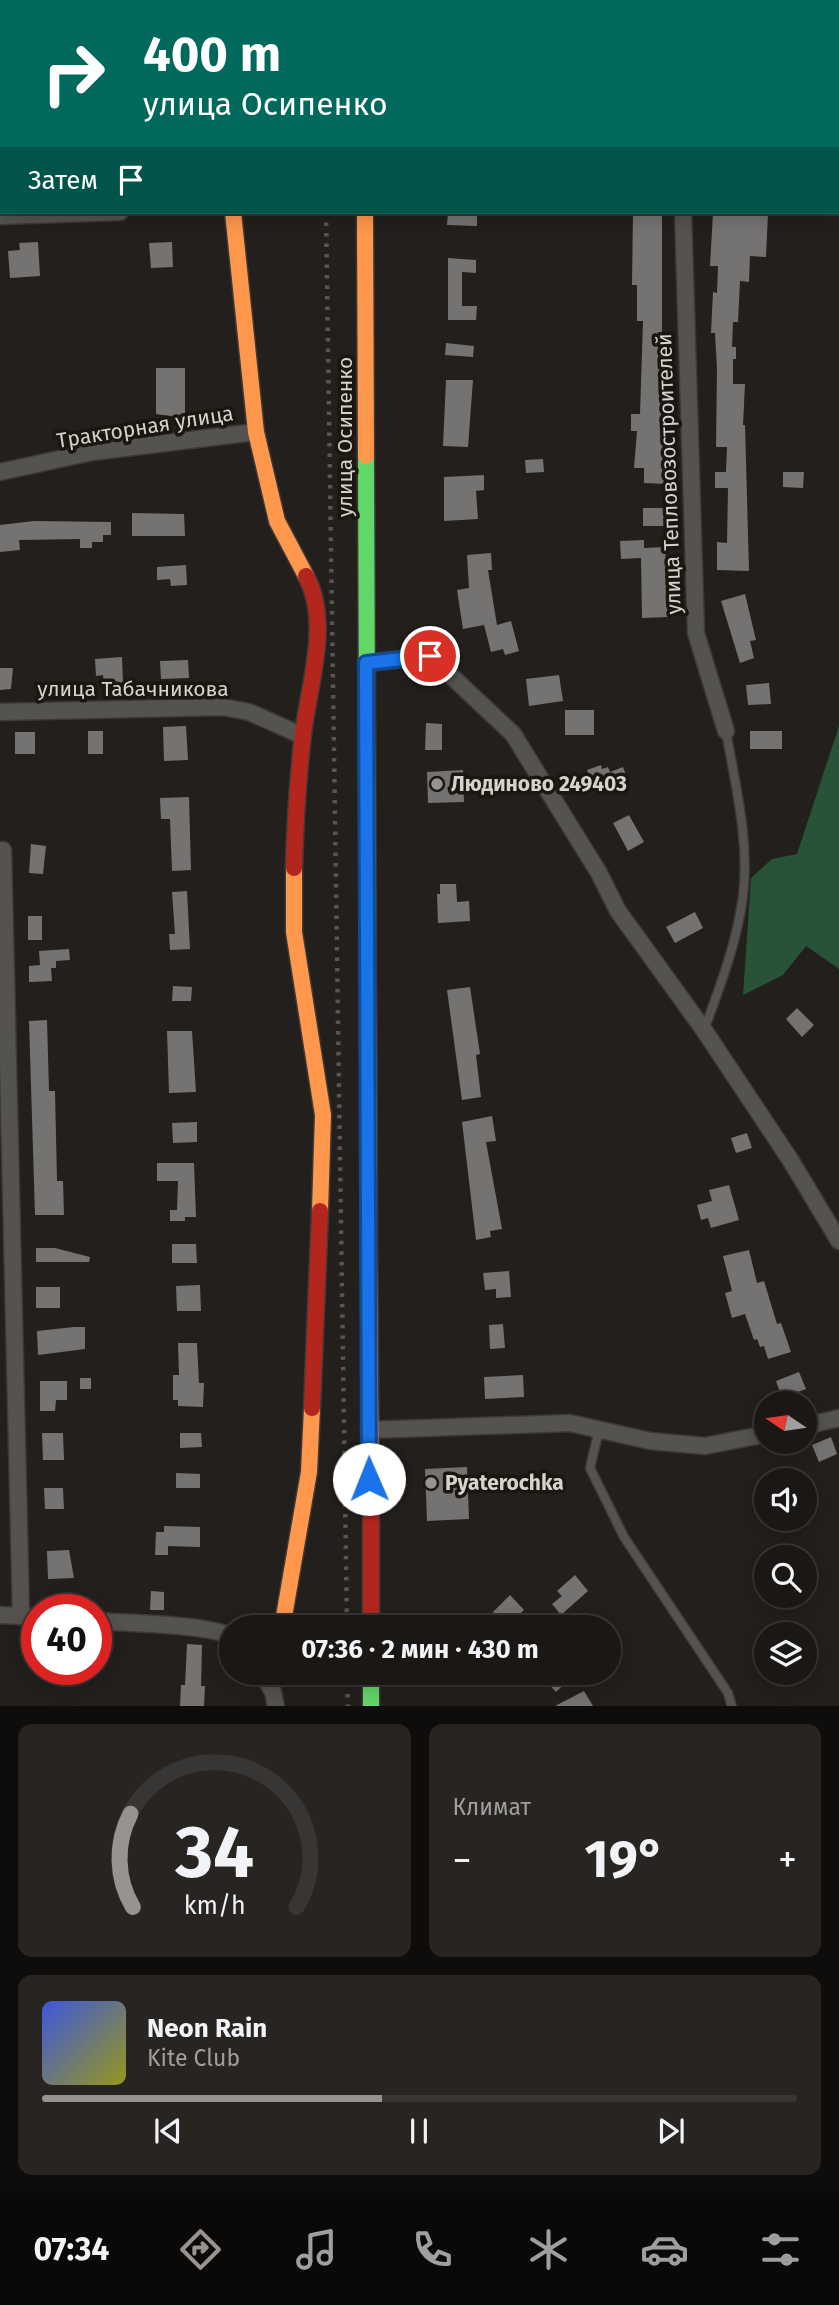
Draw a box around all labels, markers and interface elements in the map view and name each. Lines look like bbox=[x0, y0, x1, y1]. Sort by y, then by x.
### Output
text: 400 m bbox=[143, 25, 281, 84]
icon: right bbox=[28, 28, 119, 119]
text: улица Осипенко bbox=[143, 85, 388, 123]
icon: arrive bbox=[112, 161, 150, 199]
text: Затем bbox=[28, 165, 98, 196]
street label: улица Тепловозостроителей bbox=[651, 333, 687, 615]
street label: улица Осипенко bbox=[332, 357, 358, 517]
street label: Тракторная улица bbox=[55, 400, 235, 454]
pin bbox=[400, 626, 460, 686]
icon: arrive bbox=[411, 637, 449, 675]
street label: улица Табачникова bbox=[37, 676, 229, 702]
place label: Людиново 249403 bbox=[451, 771, 627, 797]
marker: Людиново 249403 bbox=[429, 776, 445, 792]
north arrow bbox=[754, 1391, 817, 1454]
map controls bbox=[754, 1391, 817, 1685]
position arrow bbox=[332, 1442, 406, 1516]
button: sound bbox=[754, 1468, 817, 1531]
place label: Pyaterochka bbox=[445, 1470, 564, 1496]
marker: Pyaterochka bbox=[423, 1475, 439, 1491]
button: search bbox=[754, 1545, 817, 1608]
speed limit sign: 40 bbox=[21, 1594, 112, 1685]
button: layers bbox=[754, 1622, 817, 1685]
text: 07:36 · 2 мин · 430 m bbox=[301, 1634, 539, 1665]
text: Климат bbox=[453, 1793, 531, 1821]
text: 34 bbox=[174, 1809, 254, 1896]
text: 19° bbox=[585, 1828, 665, 1891]
text: − bbox=[453, 1837, 472, 1883]
text: + bbox=[778, 1837, 797, 1883]
text: km/h bbox=[183, 1890, 245, 1920]
text: Neon Rain bbox=[147, 2013, 267, 2044]
text: Kite Club bbox=[147, 2044, 240, 2072]
icon: previous bbox=[149, 2112, 187, 2150]
icon: pause bbox=[400, 2112, 438, 2150]
icon: next bbox=[652, 2112, 690, 2150]
icon: directions bbox=[176, 2225, 225, 2274]
icon: music bbox=[292, 2225, 341, 2274]
icon: phone bbox=[408, 2225, 457, 2274]
icon: climate bbox=[524, 2225, 573, 2274]
icon: car bbox=[640, 2225, 689, 2274]
icon: filters bbox=[756, 2225, 805, 2274]
text: 07:34 bbox=[34, 2230, 109, 2268]

